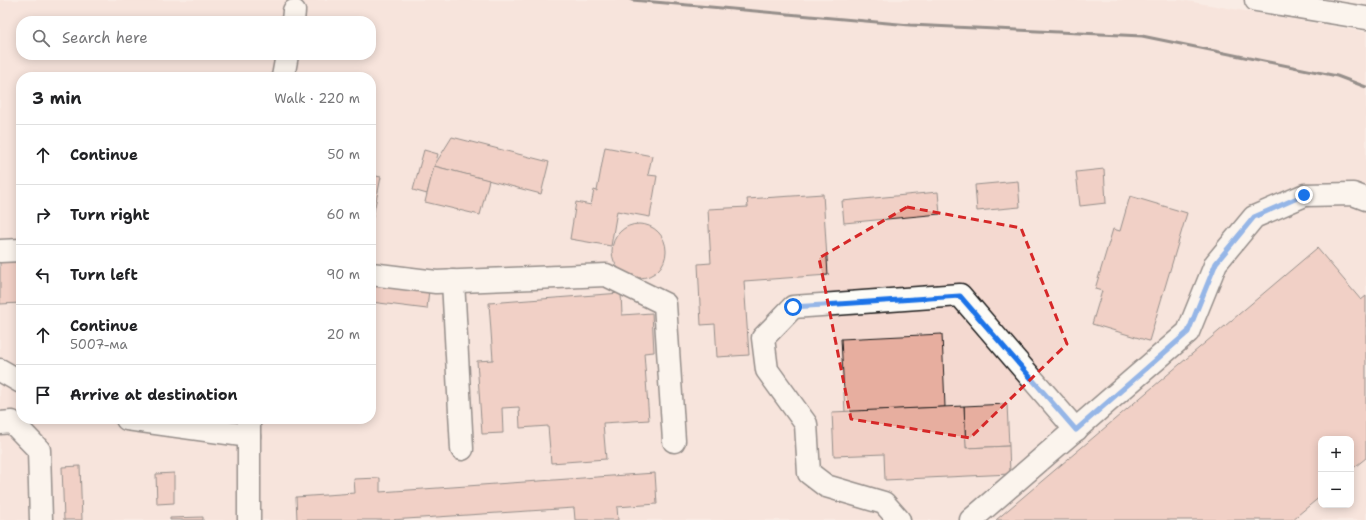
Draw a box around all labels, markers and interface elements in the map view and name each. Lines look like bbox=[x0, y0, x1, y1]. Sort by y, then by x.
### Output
search box bbox=[16, 16, 376, 60]
icon: search bbox=[30, 27, 52, 49]
text: Search here bbox=[62, 28, 148, 48]
text: 3 min bbox=[32, 87, 82, 109]
text: Walk · 220 m bbox=[274, 90, 360, 107]
icon: ahead bbox=[32, 144, 54, 166]
text: Continue bbox=[70, 145, 138, 165]
text: 50 m bbox=[327, 146, 360, 163]
route end bbox=[1295, 186, 1313, 204]
icon: right bbox=[32, 204, 54, 226]
text: Turn right bbox=[70, 205, 150, 225]
text: 60 m bbox=[327, 206, 360, 223]
icon: left bbox=[32, 264, 54, 286]
text: Turn left bbox=[70, 265, 138, 285]
text: 90 m bbox=[326, 266, 360, 283]
route start bbox=[784, 298, 802, 316]
text: Continue bbox=[70, 316, 138, 336]
icon: ahead bbox=[32, 324, 54, 346]
text: 20 m bbox=[327, 326, 360, 343]
text: 5007-ма bbox=[70, 336, 128, 353]
icon: arrive bbox=[32, 384, 54, 406]
text: Arrive at destination bbox=[70, 385, 238, 405]
map controls bbox=[1318, 436, 1354, 508]
button: + bbox=[1318, 436, 1354, 472]
button: − bbox=[1318, 472, 1354, 508]

